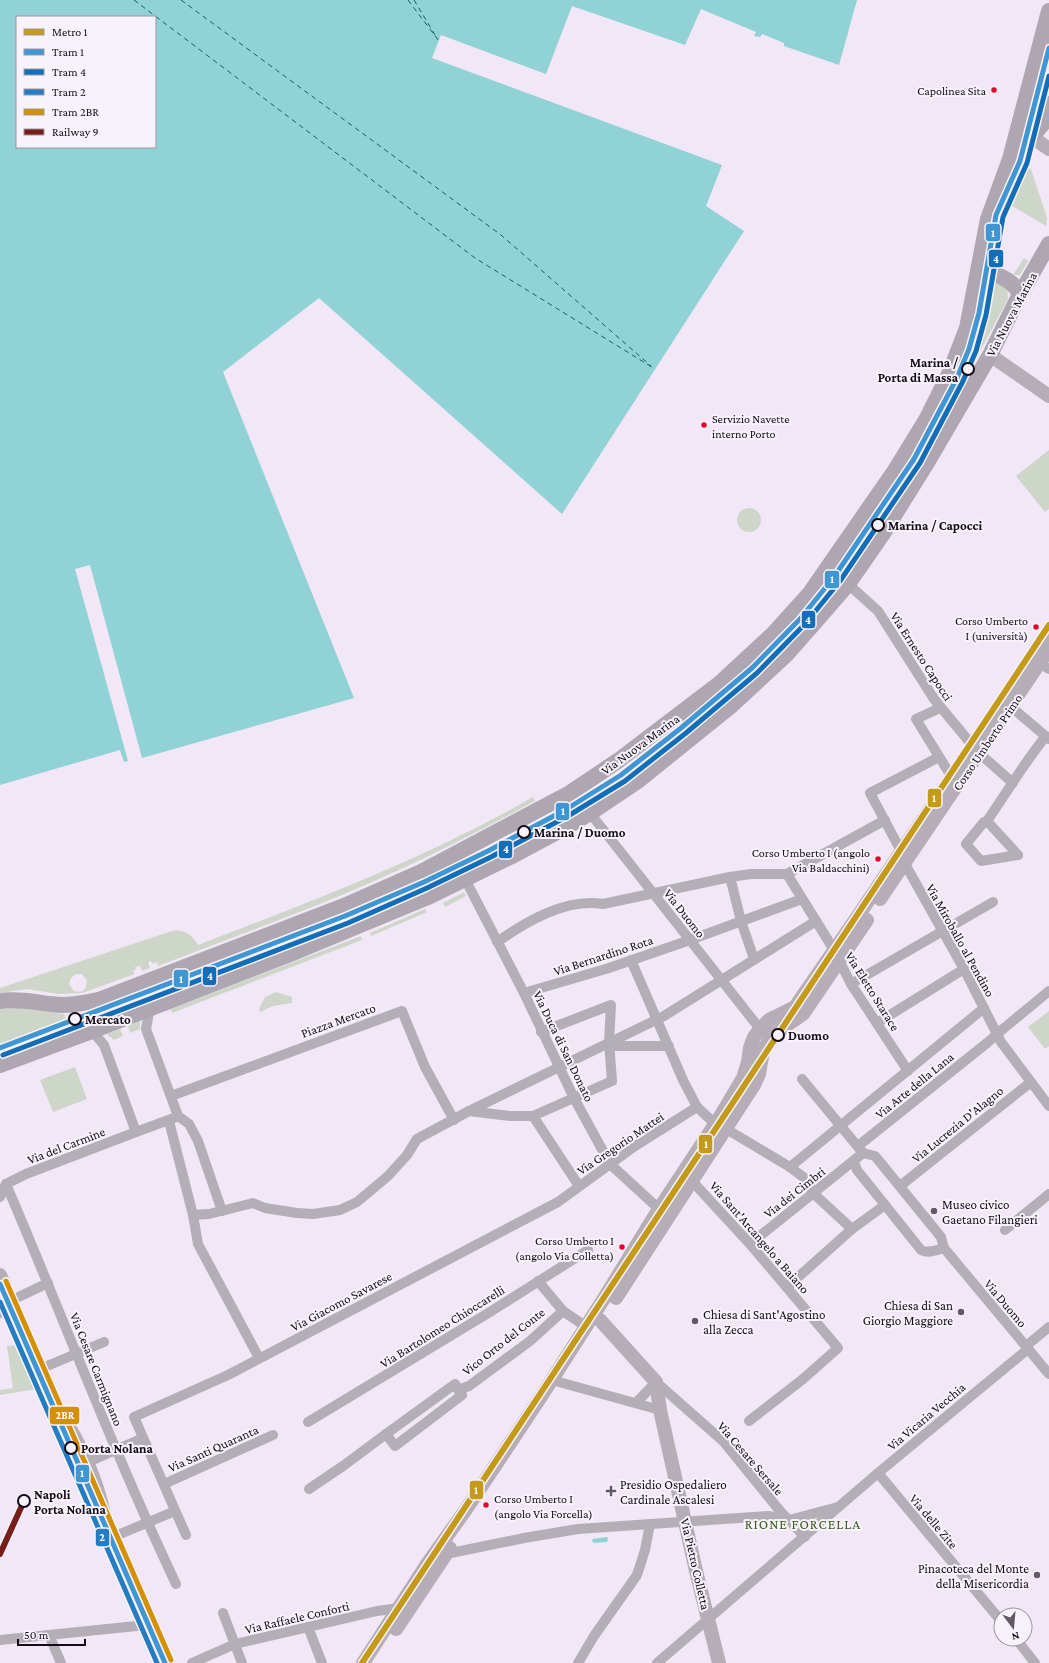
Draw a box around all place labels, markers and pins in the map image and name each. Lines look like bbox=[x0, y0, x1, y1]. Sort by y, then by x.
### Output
place label: Capolinea Sita bbox=[917, 84, 986, 98]
marker: Capolinea Sita bbox=[989, 85, 999, 95]
place label: Marina / Porta di Massa bbox=[878, 355, 959, 385]
marker: Marina / Porta di Massa bbox=[961, 362, 975, 376]
place label: Servizio Navette interno Porto bbox=[712, 412, 789, 441]
marker: Servizio Navette interno Porto bbox=[699, 420, 709, 430]
marker: Marina / Capocci bbox=[871, 518, 885, 532]
place label: Marina / Capocci bbox=[888, 518, 982, 533]
place label: Corso Umberto I (università) bbox=[955, 614, 1028, 643]
marker: Corso Umberto I (università) bbox=[1031, 622, 1041, 632]
marker: Marina / Duomo bbox=[517, 825, 531, 839]
place label: Marina / Duomo bbox=[534, 825, 626, 840]
place label: Corso Umberto I (angolo Via Baldacchini) bbox=[752, 846, 870, 875]
marker: Corso Umberto I (angolo Via Baldacchini) bbox=[873, 854, 883, 864]
marker: Mercato bbox=[68, 1012, 82, 1026]
place label: Mercato bbox=[85, 1012, 131, 1027]
marker: Duomo bbox=[771, 1028, 785, 1042]
place label: Duomo bbox=[788, 1028, 829, 1043]
place label: Museo civico Gaetano Filangieri bbox=[942, 1197, 1038, 1227]
marker: Museo civico Gaetano Filangieri bbox=[929, 1206, 939, 1216]
place label: Corso Umberto I (angolo Via Colletta) bbox=[515, 1234, 614, 1263]
marker: Corso Umberto I (angolo Via Colletta) bbox=[617, 1242, 627, 1252]
place label: Chiesa di San Giorgio Maggiore bbox=[863, 1298, 953, 1328]
place label: Chiesa di Sant'Agostino alla Zecca bbox=[703, 1307, 826, 1337]
marker: Chiesa di San Giorgio Maggiore bbox=[956, 1307, 966, 1317]
marker: Chiesa di Sant'Agostino alla Zecca bbox=[690, 1316, 700, 1326]
marker: Porta Nolana bbox=[64, 1441, 78, 1455]
place label: Porta Nolana bbox=[81, 1441, 153, 1456]
place label: Presidio Ospedaliero Cardinale Ascalesi bbox=[620, 1477, 727, 1507]
marker: Presidio Ospedaliero Cardinale Ascalesi bbox=[605, 1485, 617, 1497]
place label: Napoli Porta Nolana bbox=[34, 1487, 106, 1517]
place label: Corso Umberto I (angolo Via Forcella) bbox=[494, 1492, 593, 1521]
marker: Napoli Porta Nolana bbox=[17, 1494, 31, 1508]
marker: Corso Umberto I (angolo Via Forcella) bbox=[481, 1500, 491, 1510]
place label: Pinacoteca del Monte della Misericordia bbox=[918, 1561, 1029, 1591]
marker: Pinacoteca del Monte della Misericordia bbox=[1032, 1570, 1042, 1580]

